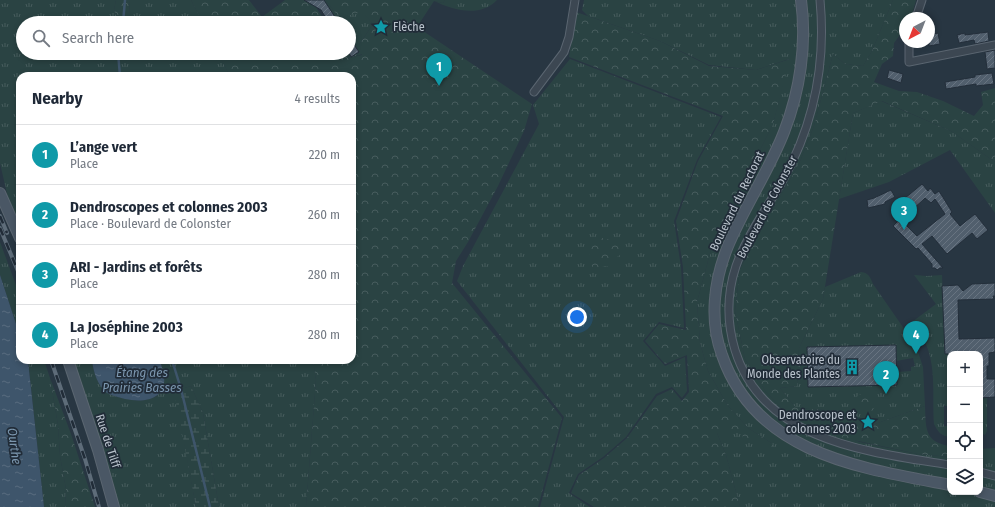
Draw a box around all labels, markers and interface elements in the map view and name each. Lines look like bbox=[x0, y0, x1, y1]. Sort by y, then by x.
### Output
north arrow bbox=[899, 12, 935, 48]
search box bbox=[16, 16, 356, 60]
place icon: Flèche bbox=[372, 18, 390, 36]
place label: Flèche bbox=[393, 20, 425, 34]
icon: search bbox=[30, 27, 52, 49]
text: Search here bbox=[62, 29, 134, 47]
pin: 1 bbox=[426, 53, 452, 86]
text: Nearby bbox=[32, 88, 83, 109]
text: 4 results bbox=[294, 91, 340, 106]
text: L’ange vert bbox=[70, 138, 137, 156]
text: 1 bbox=[42, 147, 48, 162]
text: 220 m bbox=[309, 147, 340, 162]
street label: Boulevard du Rectorat bbox=[707, 149, 767, 253]
street label: Boulevard de Colonster bbox=[734, 153, 800, 261]
text: Place bbox=[70, 156, 98, 171]
pin: 3 bbox=[891, 197, 917, 230]
text: Dendroscopes et colonnes 2003 bbox=[70, 198, 267, 216]
text: 2 bbox=[42, 207, 48, 222]
text: 260 m bbox=[308, 207, 340, 222]
text: Place · Boulevard de Colonster bbox=[70, 216, 231, 231]
text: ARI - Jardins et forêts bbox=[70, 258, 202, 276]
text: 3 bbox=[42, 267, 48, 282]
text: 280 m bbox=[308, 267, 340, 282]
text: Place bbox=[70, 276, 98, 291]
your location bbox=[567, 307, 587, 327]
text: La Joséphine 2003 bbox=[70, 318, 183, 336]
pin: 4 bbox=[903, 321, 929, 354]
text: 4 bbox=[42, 327, 48, 342]
text: 280 m bbox=[308, 327, 340, 342]
text: Place bbox=[70, 336, 98, 351]
map controls bbox=[947, 351, 983, 495]
button: + bbox=[947, 351, 983, 387]
place label: Observatoire du Monde des Plantes bbox=[747, 353, 840, 381]
building icon: Observatoire du Monde des Plantes bbox=[843, 358, 861, 376]
pin: 2 bbox=[873, 361, 899, 394]
water label: Étang des Prairies Basses bbox=[102, 365, 182, 395]
button: − bbox=[947, 387, 983, 423]
place label: Dendroscope et colonnes 2003 bbox=[779, 408, 856, 436]
street label: Rue de Tilff bbox=[93, 412, 124, 471]
place icon: Dendroscope et colonnes 2003 bbox=[859, 413, 877, 431]
button: locate bbox=[947, 423, 983, 459]
water label: Ourthe bbox=[5, 427, 24, 465]
button: layers bbox=[947, 459, 983, 495]

